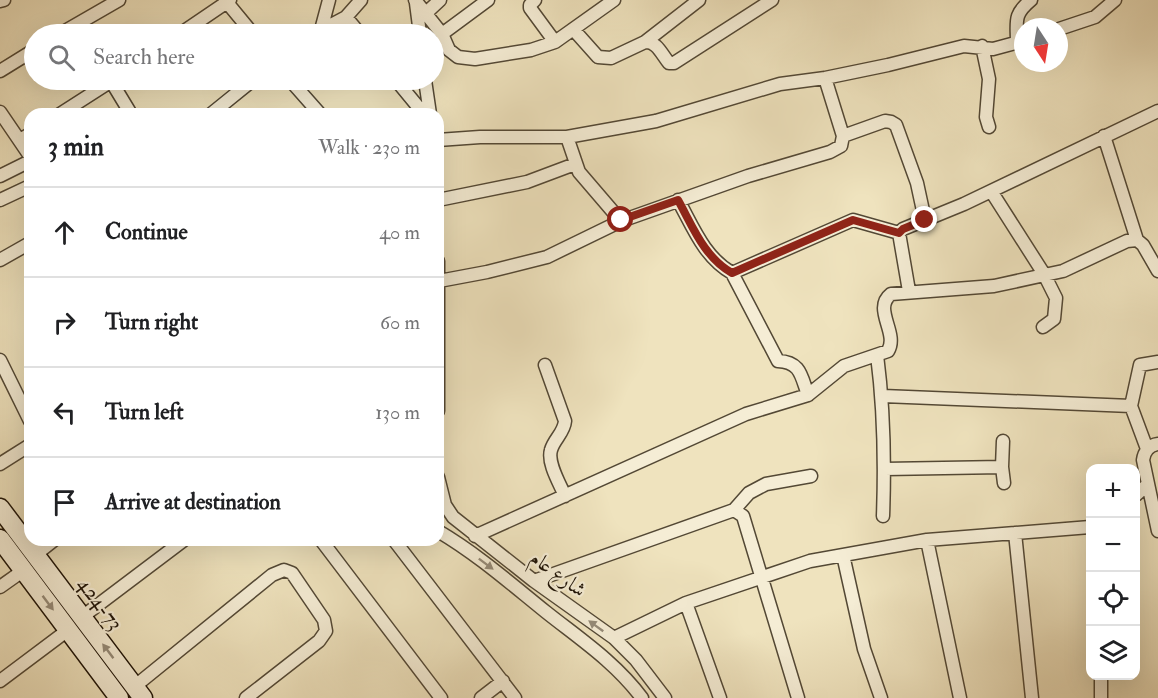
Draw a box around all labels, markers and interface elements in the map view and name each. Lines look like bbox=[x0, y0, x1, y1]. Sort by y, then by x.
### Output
north arrow bbox=[1014, 18, 1068, 72]
search box bbox=[24, 24, 444, 90]
icon: search bbox=[45, 41, 78, 74]
text: Search here bbox=[93, 43, 195, 71]
text: 3 min bbox=[48, 131, 104, 163]
text: Walk · 230 m bbox=[318, 135, 420, 160]
route start bbox=[607, 206, 633, 232]
route end bbox=[911, 206, 937, 232]
icon: ahead bbox=[48, 216, 81, 249]
text: Continue bbox=[105, 218, 188, 246]
text: 40 m bbox=[379, 220, 420, 245]
icon: right bbox=[48, 306, 81, 339]
text: Turn right bbox=[105, 308, 198, 336]
text: 60 m bbox=[380, 310, 420, 335]
icon: left bbox=[48, 396, 81, 429]
text: Turn left bbox=[105, 398, 184, 426]
text: 130 m bbox=[375, 400, 420, 425]
map controls bbox=[1086, 464, 1140, 680]
button: + bbox=[1086, 464, 1140, 518]
icon: arrive bbox=[48, 486, 81, 519]
text: Arrive at destination bbox=[105, 488, 281, 516]
button: − bbox=[1086, 518, 1140, 572]
street label: شارع عام bbox=[522, 544, 592, 607]
one-way arrow bbox=[478, 558, 494, 570]
street label: 424-73 bbox=[71, 572, 129, 636]
button: locate bbox=[1086, 572, 1140, 626]
one-way arrow bbox=[42, 594, 54, 610]
one-way arrow bbox=[589, 620, 604, 632]
button: layers bbox=[1086, 626, 1140, 680]
one-way arrow bbox=[102, 644, 114, 660]

